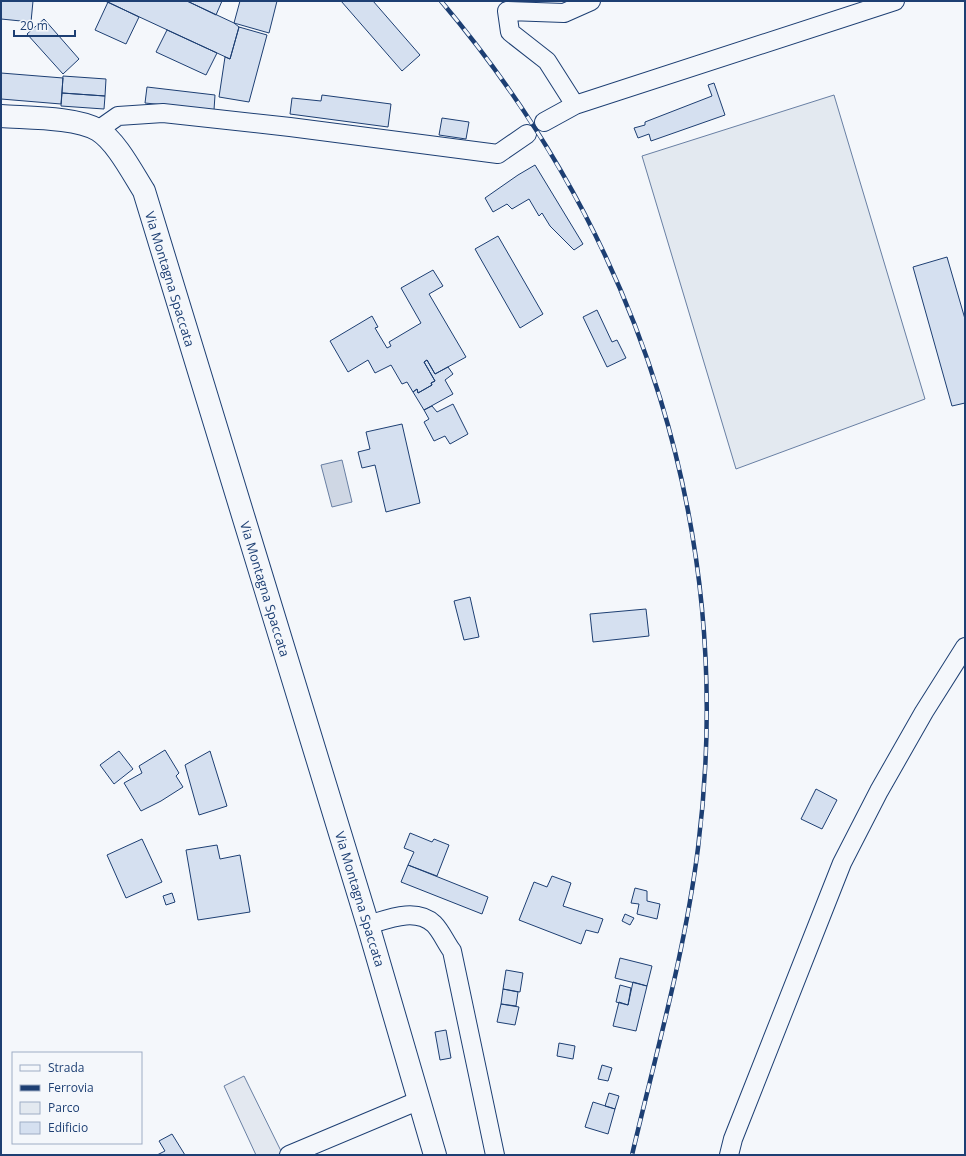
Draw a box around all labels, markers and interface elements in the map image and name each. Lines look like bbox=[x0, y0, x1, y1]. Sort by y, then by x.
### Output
scale bar bbox=[14, 12, 75, 38]
text: 20 m bbox=[20, 17, 48, 34]
street label: Via Montagna Spaccata bbox=[141, 209, 199, 349]
street label: Via Montagna Spaccata bbox=[236, 519, 294, 659]
street label: Via Montagna Spaccata bbox=[331, 829, 389, 969]
legend bbox=[12, 1052, 142, 1144]
text: Strada bbox=[48, 1059, 84, 1076]
text: Ferrovia bbox=[48, 1079, 94, 1096]
text: Parco bbox=[48, 1099, 80, 1116]
text: Edificio bbox=[48, 1119, 88, 1136]

